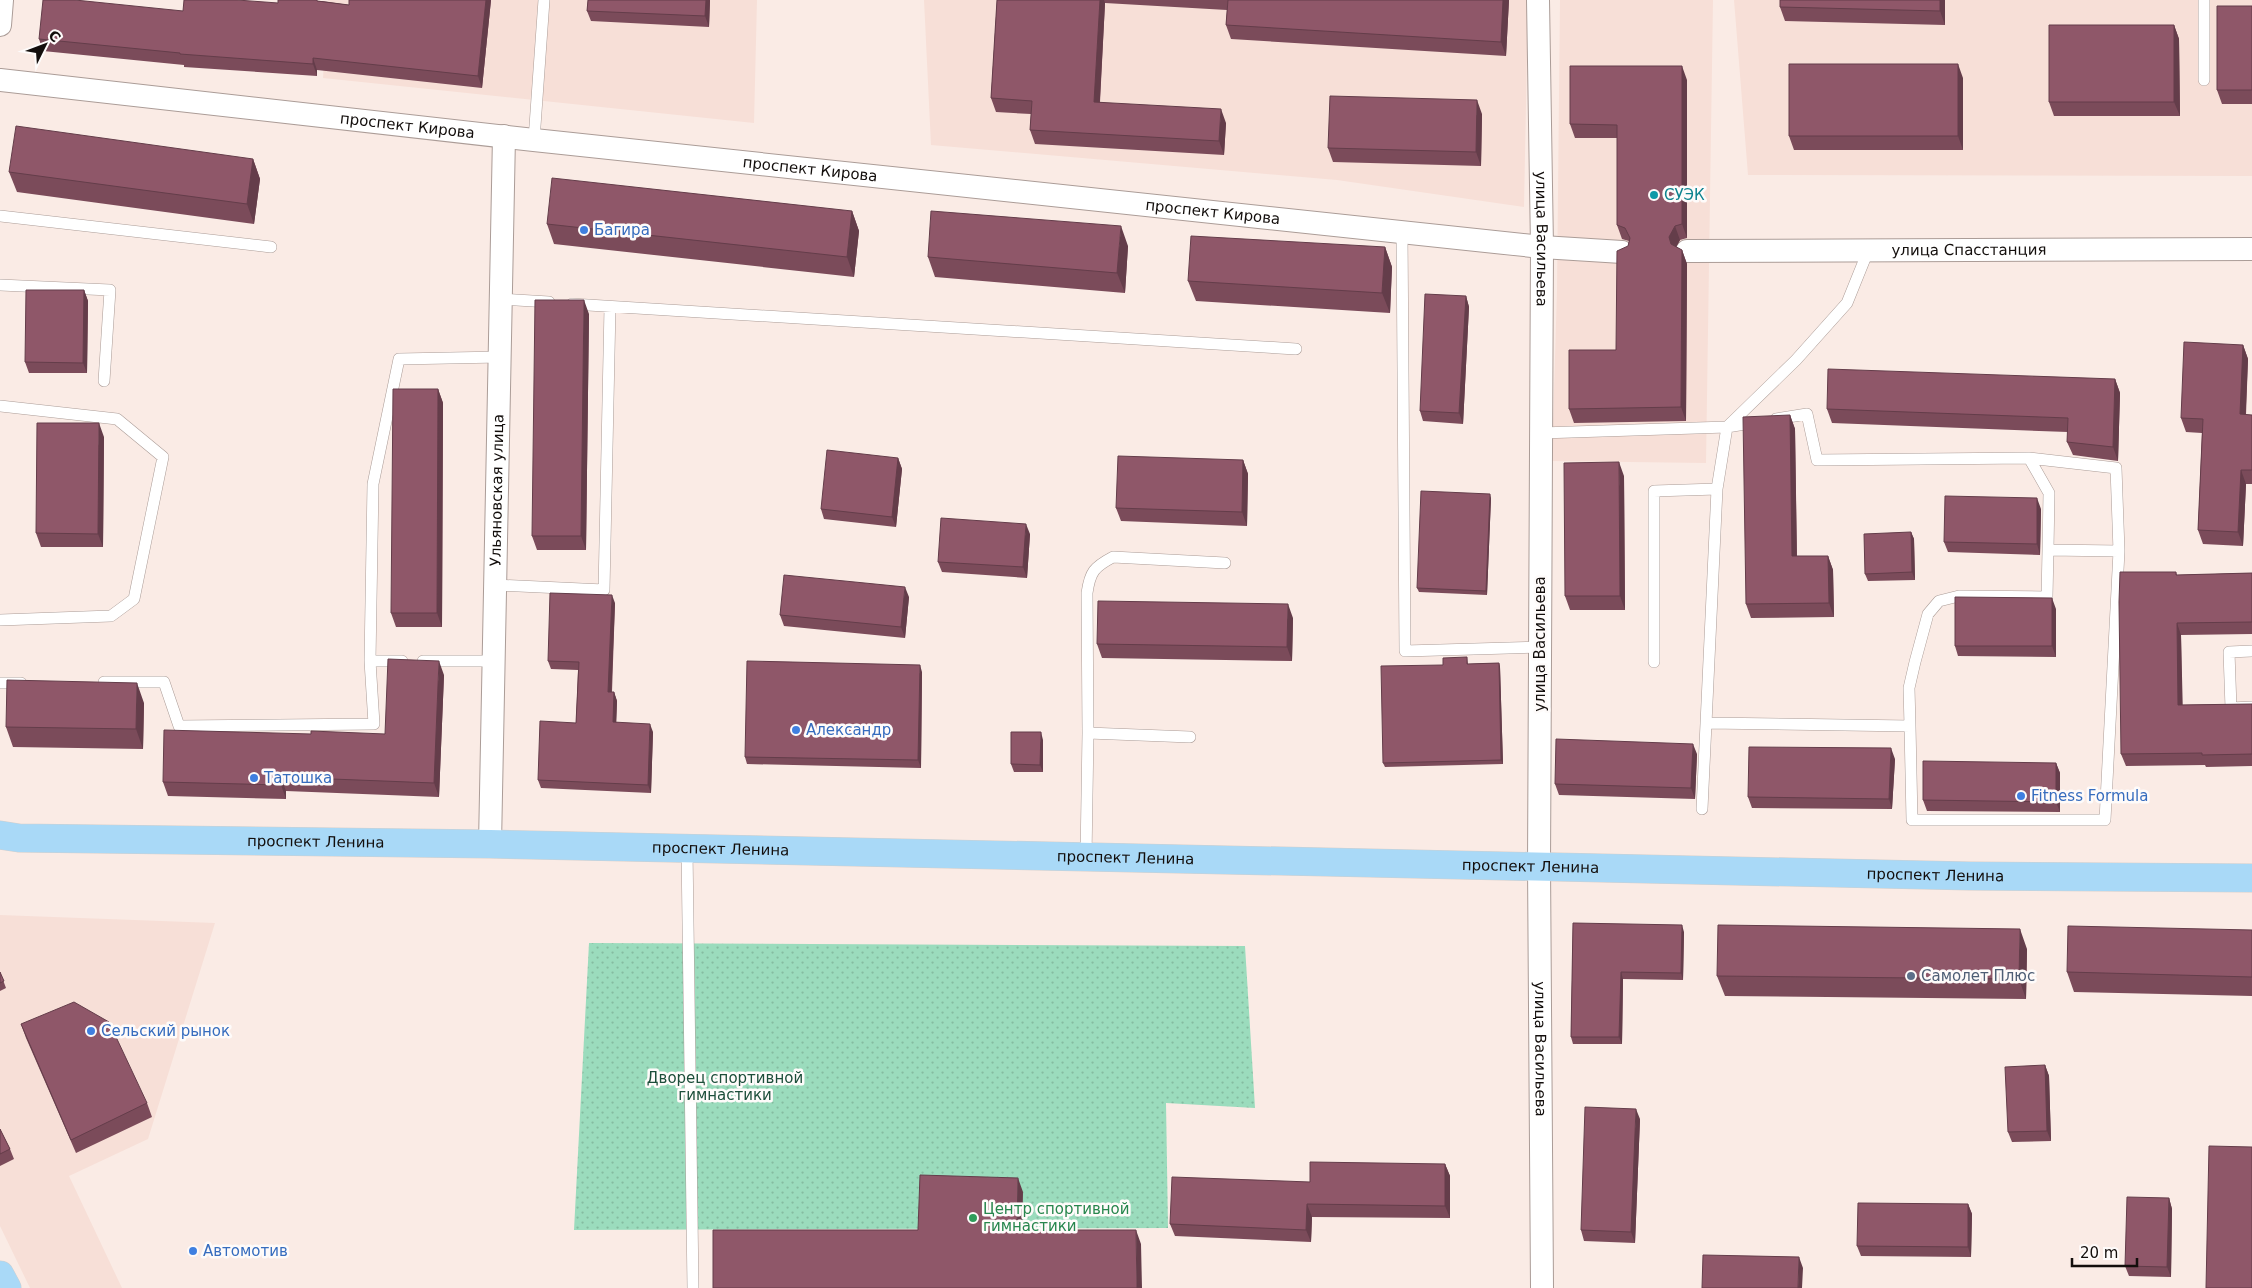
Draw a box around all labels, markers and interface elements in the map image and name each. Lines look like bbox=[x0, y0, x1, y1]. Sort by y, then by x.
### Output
north arrow bbox=[20, 20, 70, 70]
text: С bbox=[45, 27, 64, 45]
street label: проспект Кирова bbox=[339, 109, 476, 142]
street label: проспект Кирова bbox=[742, 153, 878, 185]
street label: улица Васильева bbox=[1532, 171, 1551, 307]
place label: СУЭК bbox=[1664, 186, 1705, 204]
marker: СУЭК bbox=[1648, 189, 1660, 201]
street label: проспект Кирова bbox=[1144, 196, 1281, 228]
place label: Багира bbox=[594, 221, 650, 239]
marker: Багира bbox=[578, 224, 590, 236]
street label: улица Спасстанция bbox=[1891, 241, 2047, 259]
street label: Ульяновская улица bbox=[486, 414, 508, 566]
street label: улица Васильева bbox=[1531, 576, 1549, 712]
place label: Александр bbox=[806, 721, 891, 739]
marker: Александр bbox=[790, 724, 802, 736]
place label: Татошка bbox=[263, 769, 332, 787]
marker: Татошка bbox=[248, 772, 260, 784]
place label: Fitness Formula bbox=[2031, 787, 2148, 805]
marker: Fitness Formula bbox=[2015, 790, 2027, 802]
street label: проспект Ленина bbox=[247, 832, 385, 852]
street label: проспект Ленина bbox=[652, 839, 790, 859]
street label: проспект Ленина bbox=[1057, 847, 1195, 868]
street label: проспект Ленина bbox=[1462, 856, 1599, 877]
street label: проспект Ленина bbox=[1866, 865, 2004, 885]
place label: Самолет Плюс bbox=[1921, 967, 2035, 985]
marker: Самолет Плюс bbox=[1905, 970, 1917, 982]
street label: улица Васильева bbox=[1531, 981, 1550, 1117]
place label: Сельский рынок bbox=[101, 1022, 230, 1040]
marker: Сельский рынок bbox=[85, 1025, 97, 1037]
park label: Дворец спортивной гимнастики bbox=[647, 1069, 803, 1104]
place label: Центр спортивной гимнастики bbox=[983, 1200, 1130, 1235]
marker: Центр спортивной гимнастики bbox=[967, 1212, 979, 1224]
scale bar bbox=[2072, 1236, 2137, 1268]
place label: Автомотив bbox=[203, 1242, 288, 1260]
text: 20 m bbox=[2080, 1244, 2118, 1262]
marker: Автомотив bbox=[187, 1245, 199, 1257]

